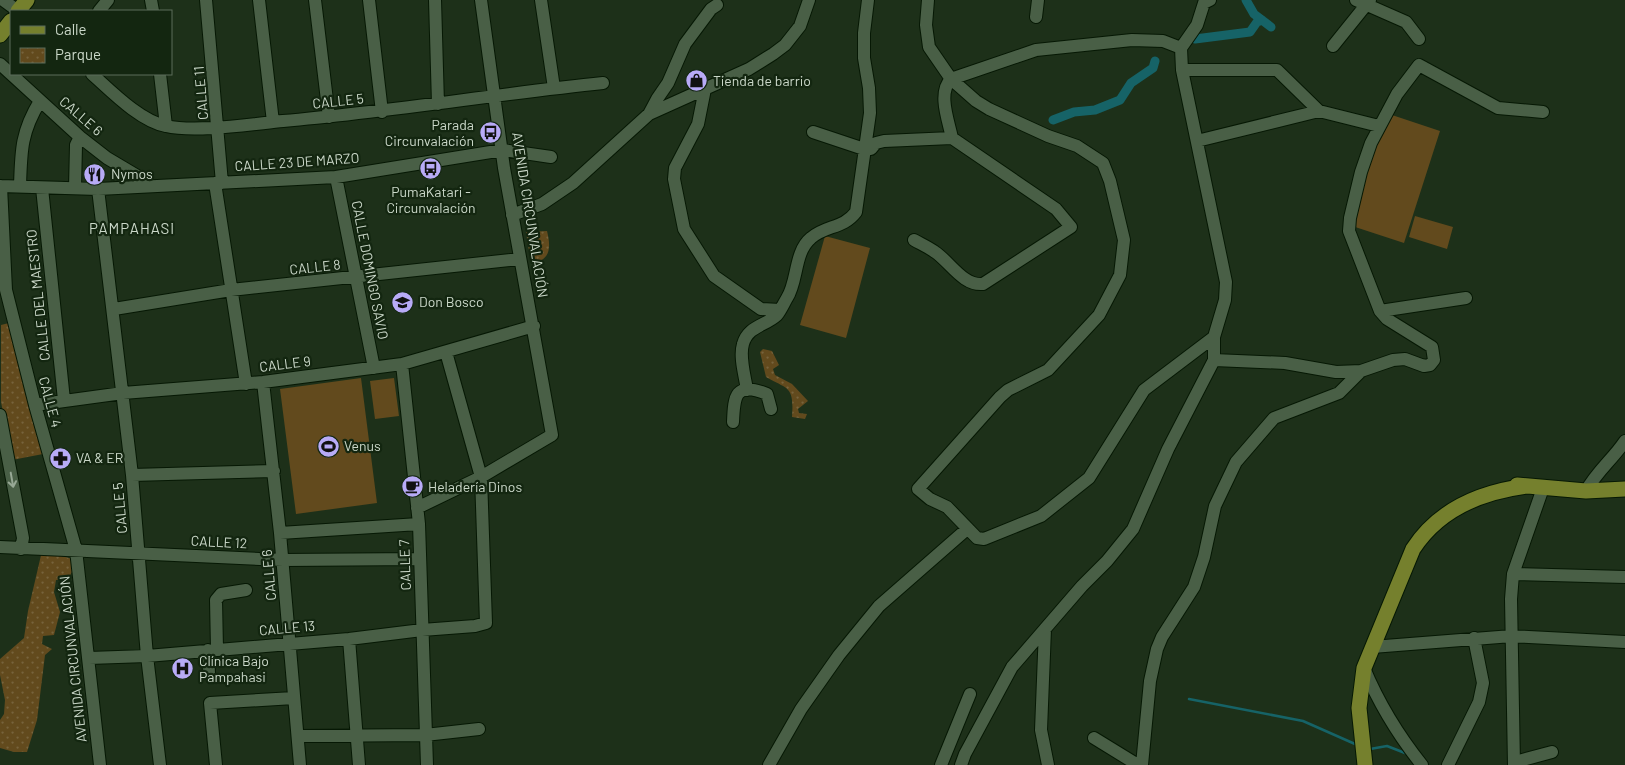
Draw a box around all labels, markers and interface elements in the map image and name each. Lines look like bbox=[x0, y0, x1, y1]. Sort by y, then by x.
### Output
legend bbox=[10, 10, 172, 75]
text: Calle bbox=[55, 20, 87, 38]
text: Parque bbox=[55, 45, 101, 63]
street label: CALLE 11 bbox=[190, 65, 211, 121]
shop icon: Tienda de barrio bbox=[685, 69, 709, 93]
place label: Tienda de barrio bbox=[713, 72, 811, 89]
street label: CALLE 5 bbox=[312, 89, 364, 112]
street label: CALLE 6 bbox=[56, 92, 106, 139]
place label: Parada Circunvalación bbox=[385, 116, 474, 149]
bus stop icon: Parada Circunvalación bbox=[478, 121, 502, 145]
street label: AVENIDA CIRCUNVALACIÓN bbox=[509, 131, 552, 299]
street label: CALLE 23 DE MARZO bbox=[234, 149, 360, 174]
bus stop icon: PumaKatari - Circunvalación bbox=[419, 157, 443, 181]
restaurant icon: Nymos bbox=[83, 162, 107, 186]
place label: Nymos bbox=[111, 165, 153, 182]
place label: PumaKatari - Circunvalación bbox=[386, 183, 476, 216]
street label: CALLE DOMINGO SAVIO bbox=[349, 199, 392, 341]
district label: PAMPAHASI bbox=[89, 219, 175, 237]
street label: CALLE DEL MAESTRO bbox=[22, 228, 53, 362]
street label: CALLE 8 bbox=[288, 255, 341, 278]
school or university icon: Don Bosco bbox=[391, 290, 415, 314]
place label: Don Bosco bbox=[419, 293, 484, 310]
street label: CALLE 9 bbox=[258, 352, 312, 375]
street label: CALLE 4 bbox=[36, 375, 65, 429]
sports icon: Venus bbox=[316, 434, 340, 458]
place label: Venus bbox=[344, 437, 381, 454]
pharmacy icon: VA & ER bbox=[48, 446, 72, 470]
place label: VA & ER bbox=[76, 449, 123, 466]
one-way arrow bbox=[8, 472, 18, 488]
cafe icon: Heladería Dinos bbox=[400, 475, 424, 499]
place label: Heladería Dinos bbox=[428, 478, 522, 495]
street label: CALLE 5 bbox=[109, 482, 130, 534]
street label: CALLE 12 bbox=[190, 532, 248, 551]
street label: CALLE 7 bbox=[395, 539, 414, 591]
street label: CALLE 6 bbox=[258, 549, 279, 601]
street label: AVENIDA CIRCUNVALACIÓN bbox=[55, 575, 90, 743]
street label: CALLE 13 bbox=[258, 617, 316, 638]
place label: Clínica Bajo Pampahasi bbox=[199, 652, 269, 685]
hospital icon: Clínica Bajo Pampahasi bbox=[171, 657, 195, 681]

